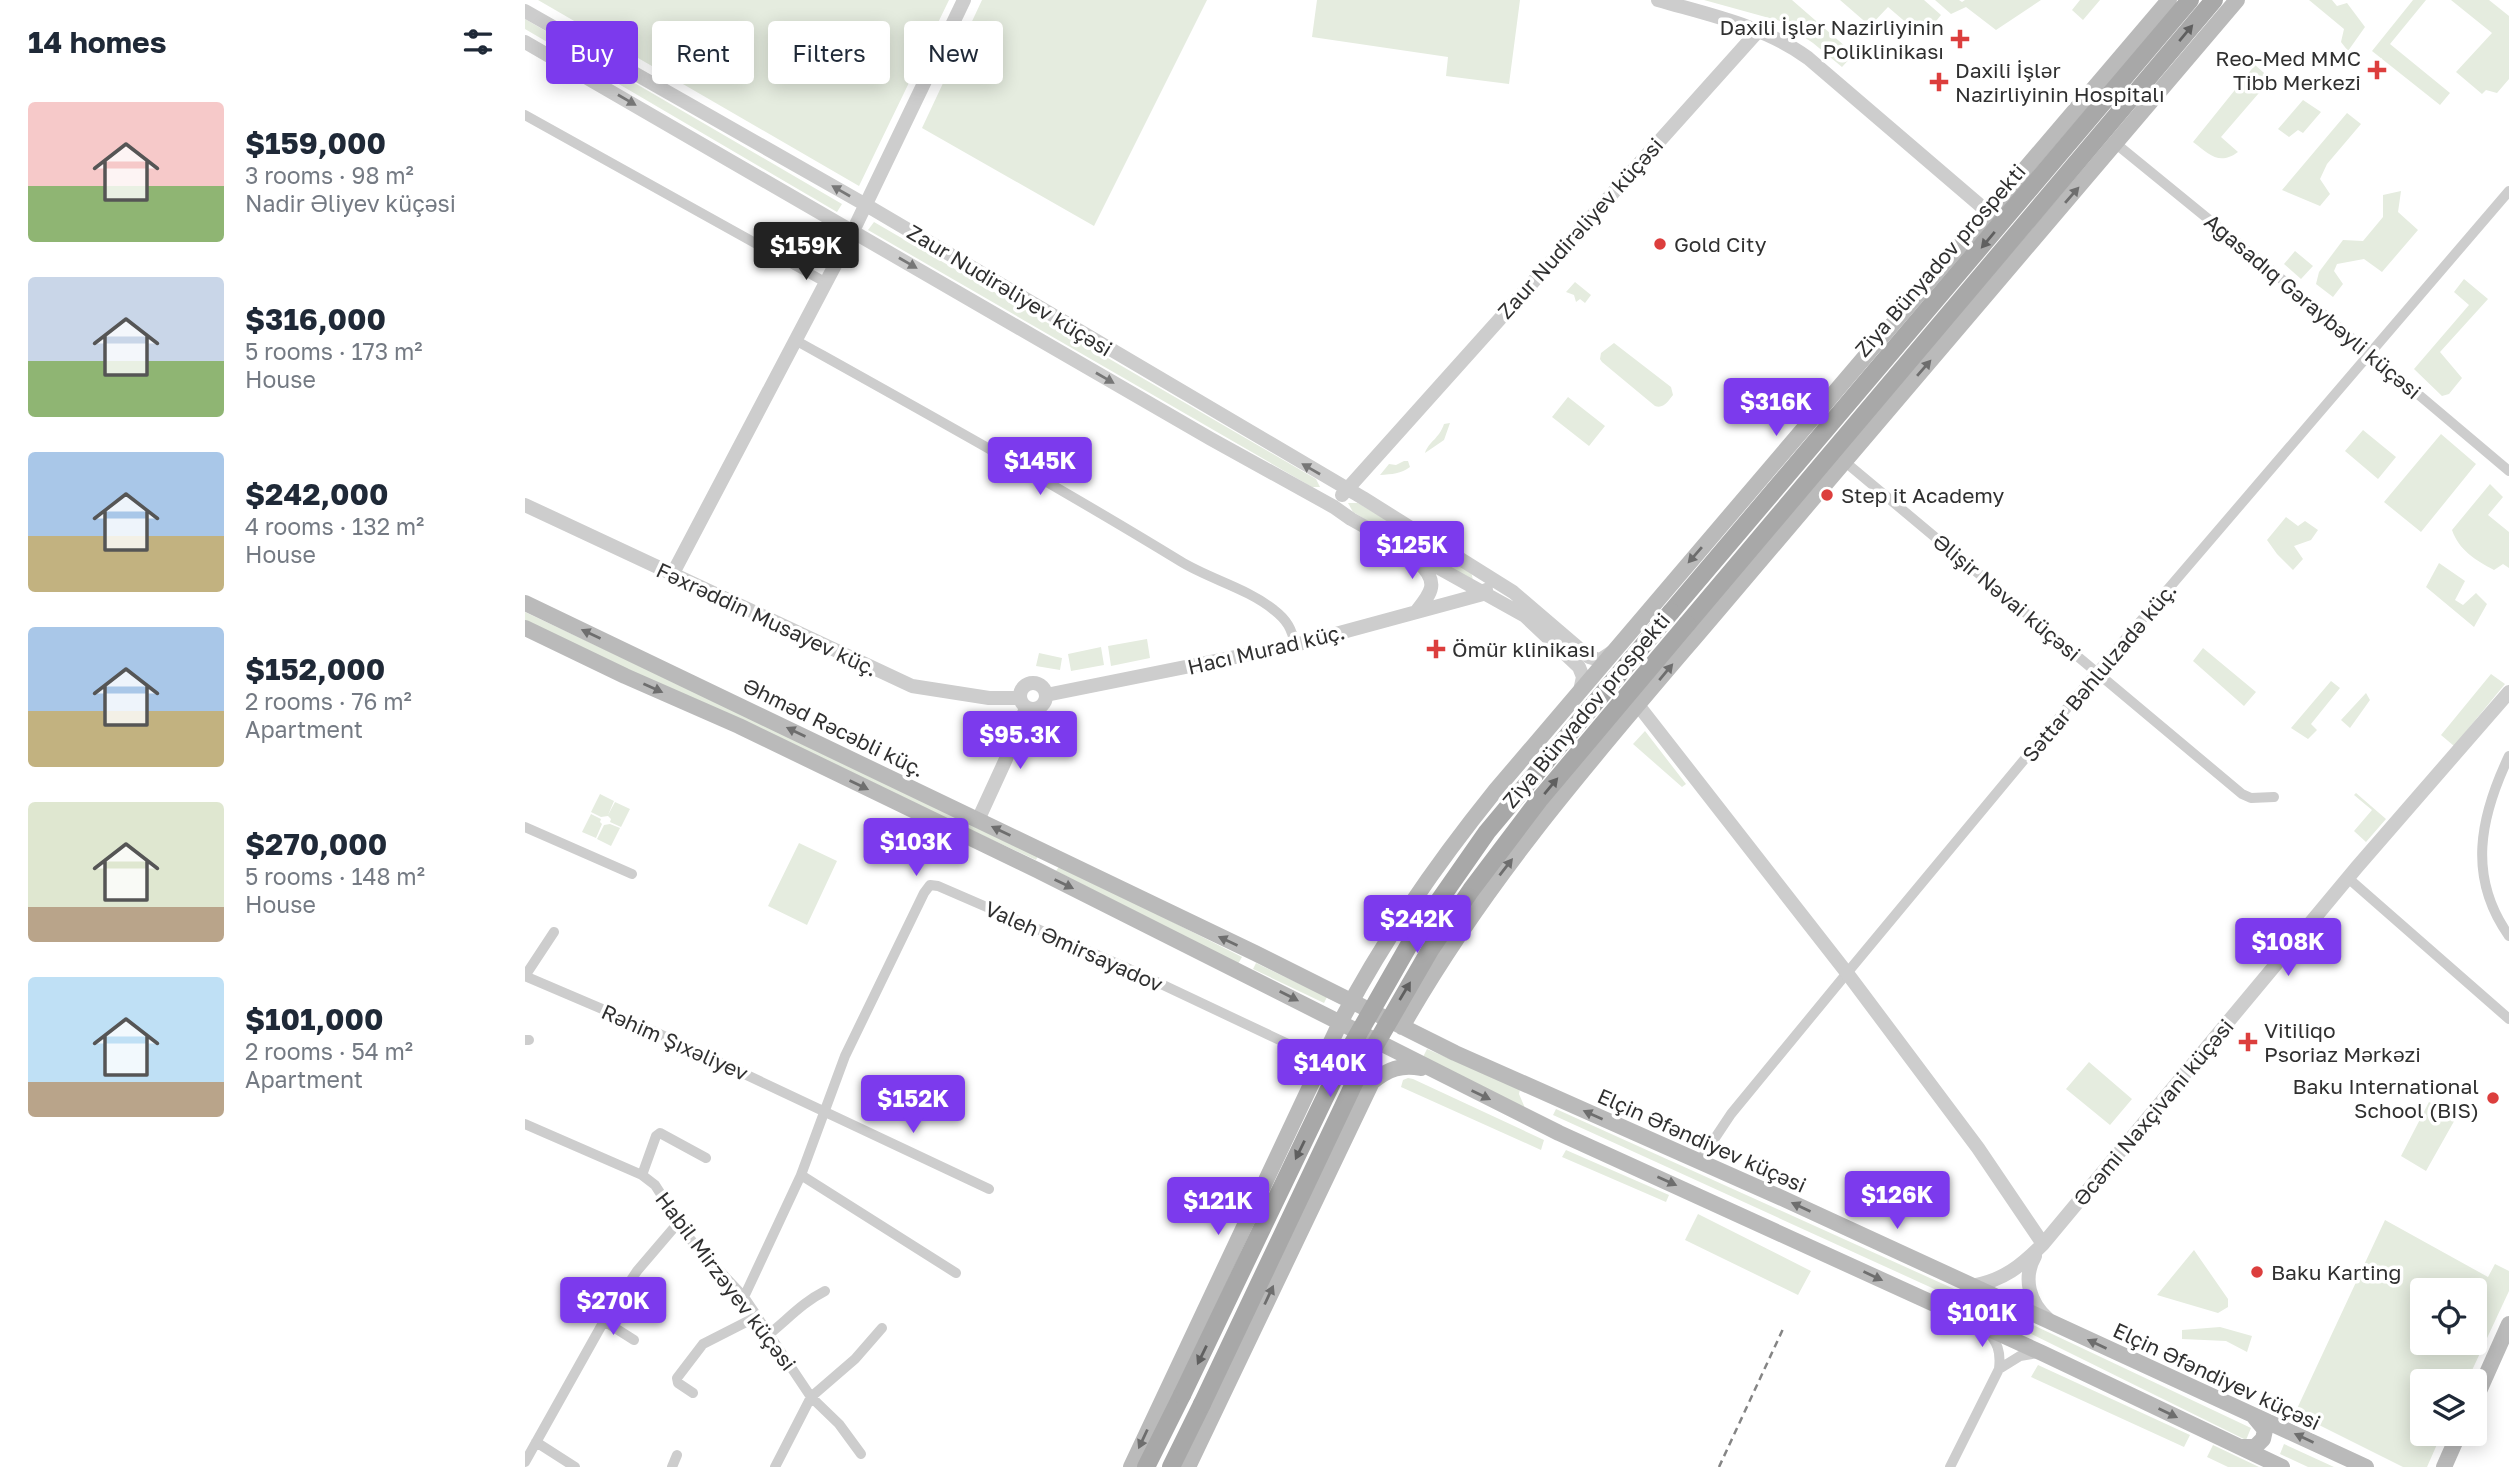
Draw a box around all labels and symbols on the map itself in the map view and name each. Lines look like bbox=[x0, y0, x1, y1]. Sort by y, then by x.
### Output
place label: Daxili İşlər Nazirliyinin Poliklinikası bbox=[1720, 14, 1944, 64]
one-way arrow bbox=[2178, 24, 2194, 42]
marker: Daxili İşlər Nazirliyinin Poliklinikası bbox=[1950, 29, 1970, 49]
place label: Reo-Med MMC Tibb Merkezi bbox=[2215, 45, 2361, 95]
place label: Daxili İşlər Nazirliyinin Hospitalı bbox=[1955, 57, 2165, 107]
marker: Reo-Med MMC Tibb Merkezi bbox=[2367, 60, 2387, 80]
marker: Daxili İşlər Nazirliyinin Hospitalı bbox=[1929, 72, 1949, 92]
one-way arrow bbox=[617, 94, 636, 106]
street label: Zaur Nudirəliyev küçəsi bbox=[1492, 132, 1668, 324]
street label: Ziya Bünyadov prospekti bbox=[1849, 158, 2031, 362]
one-way arrow bbox=[831, 185, 851, 197]
one-way arrow bbox=[2064, 186, 2080, 204]
street label: Ağasadıq Gəraybəyli küçəsi bbox=[2200, 208, 2426, 404]
street label: Zaur Nudirəliyev küçəsi bbox=[903, 218, 1117, 362]
pin: $159K bbox=[757, 222, 855, 282]
one-way arrow bbox=[1981, 230, 1996, 248]
place label: Gold City bbox=[1674, 231, 1767, 257]
marker: Gold City bbox=[1652, 236, 1668, 252]
one-way arrow bbox=[899, 257, 918, 269]
one-way arrow bbox=[1916, 359, 1931, 376]
one-way arrow bbox=[1095, 371, 1114, 384]
pin: $316K bbox=[1727, 378, 1825, 438]
pin: $145K bbox=[991, 438, 1089, 497]
one-way arrow bbox=[1301, 463, 1321, 475]
place label: Step it Academy bbox=[1841, 482, 2004, 508]
marker: Step it Academy bbox=[1819, 487, 1835, 503]
pin: $125K bbox=[1363, 522, 1461, 581]
street label: Əlişir Nəvai küçəsi bbox=[1928, 528, 2086, 666]
one-way arrow bbox=[1687, 546, 1703, 564]
street label: Fəxrəddin Musayev küç. bbox=[652, 556, 882, 682]
street label: Səttar Bəhlulzadə küç. bbox=[2016, 577, 2182, 767]
street label: Ziya Bünyadov prospekti bbox=[1497, 607, 1675, 813]
street label: Hacı Murad küç. bbox=[1185, 618, 1347, 680]
one-way arrow bbox=[581, 628, 601, 639]
place label: Ömür klinikası bbox=[1452, 636, 1595, 662]
marker: Ömür klinikası bbox=[1426, 639, 1446, 659]
one-way arrow bbox=[1658, 664, 1673, 681]
street label: Əhməd Rəcəbli küç. bbox=[739, 672, 929, 782]
one-way arrow bbox=[643, 682, 663, 694]
pin: $95.3K bbox=[963, 712, 1077, 771]
one-way arrow bbox=[786, 726, 806, 738]
one-way arrow bbox=[1543, 777, 1559, 795]
one-way arrow bbox=[849, 779, 869, 790]
pin: $103K bbox=[867, 818, 965, 878]
one-way arrow bbox=[991, 825, 1011, 837]
one-way arrow bbox=[1499, 858, 1513, 876]
one-way arrow bbox=[1054, 878, 1074, 889]
street label: Valeh Əmirsayadov bbox=[981, 895, 1167, 997]
pin: $242K bbox=[1368, 895, 1466, 955]
pin: $108K bbox=[2239, 918, 2337, 978]
one-way arrow bbox=[1218, 935, 1238, 947]
one-way arrow bbox=[1399, 982, 1412, 1001]
one-way arrow bbox=[1279, 991, 1299, 1002]
street label: Rəhim Şıxəliyev bbox=[598, 998, 753, 1086]
street label: Əcəmi Naxçivani küçəsi bbox=[2067, 1013, 2239, 1211]
place label: Vitiliqo Psoriaz Mərkəzi bbox=[2264, 1017, 2421, 1067]
marker: Vitiliqo Psoriaz Mərkəzi bbox=[2238, 1032, 2258, 1052]
pin: $140K bbox=[1281, 1040, 1379, 1099]
place label: Baku International School (BIS) bbox=[2292, 1073, 2479, 1123]
pin: $152K bbox=[864, 1076, 962, 1135]
street label: Elçin Əfəndiyev küçəsi bbox=[1594, 1082, 1810, 1198]
one-way arrow bbox=[1471, 1089, 1491, 1101]
marker: Baku International School (BIS) bbox=[2485, 1090, 2501, 1106]
one-way arrow bbox=[1583, 1109, 1604, 1120]
one-way arrow bbox=[1295, 1140, 1306, 1160]
pin: $126K bbox=[1848, 1172, 1946, 1231]
one-way arrow bbox=[1656, 1176, 1677, 1187]
pin: $121K bbox=[1169, 1178, 1267, 1237]
street label: Habil Mirzəyev küçəsi bbox=[650, 1186, 802, 1376]
one-way arrow bbox=[1791, 1202, 1811, 1213]
place label: Baku Karting bbox=[2271, 1259, 2401, 1285]
marker: Baku Karting bbox=[2249, 1264, 2265, 1280]
one-way arrow bbox=[1863, 1271, 1884, 1282]
pin: $270K bbox=[564, 1278, 662, 1337]
one-way arrow bbox=[1263, 1285, 1275, 1305]
pin: $101K bbox=[1933, 1290, 2031, 1349]
street label: Elçin Əfəndiyev küçəsi bbox=[2109, 1317, 2325, 1435]
one-way arrow bbox=[2087, 1338, 2107, 1349]
one-way arrow bbox=[1196, 1345, 1207, 1365]
one-way arrow bbox=[2158, 1408, 2178, 1419]
one-way arrow bbox=[1138, 1429, 1149, 1449]
one-way arrow bbox=[2294, 1433, 2314, 1444]

